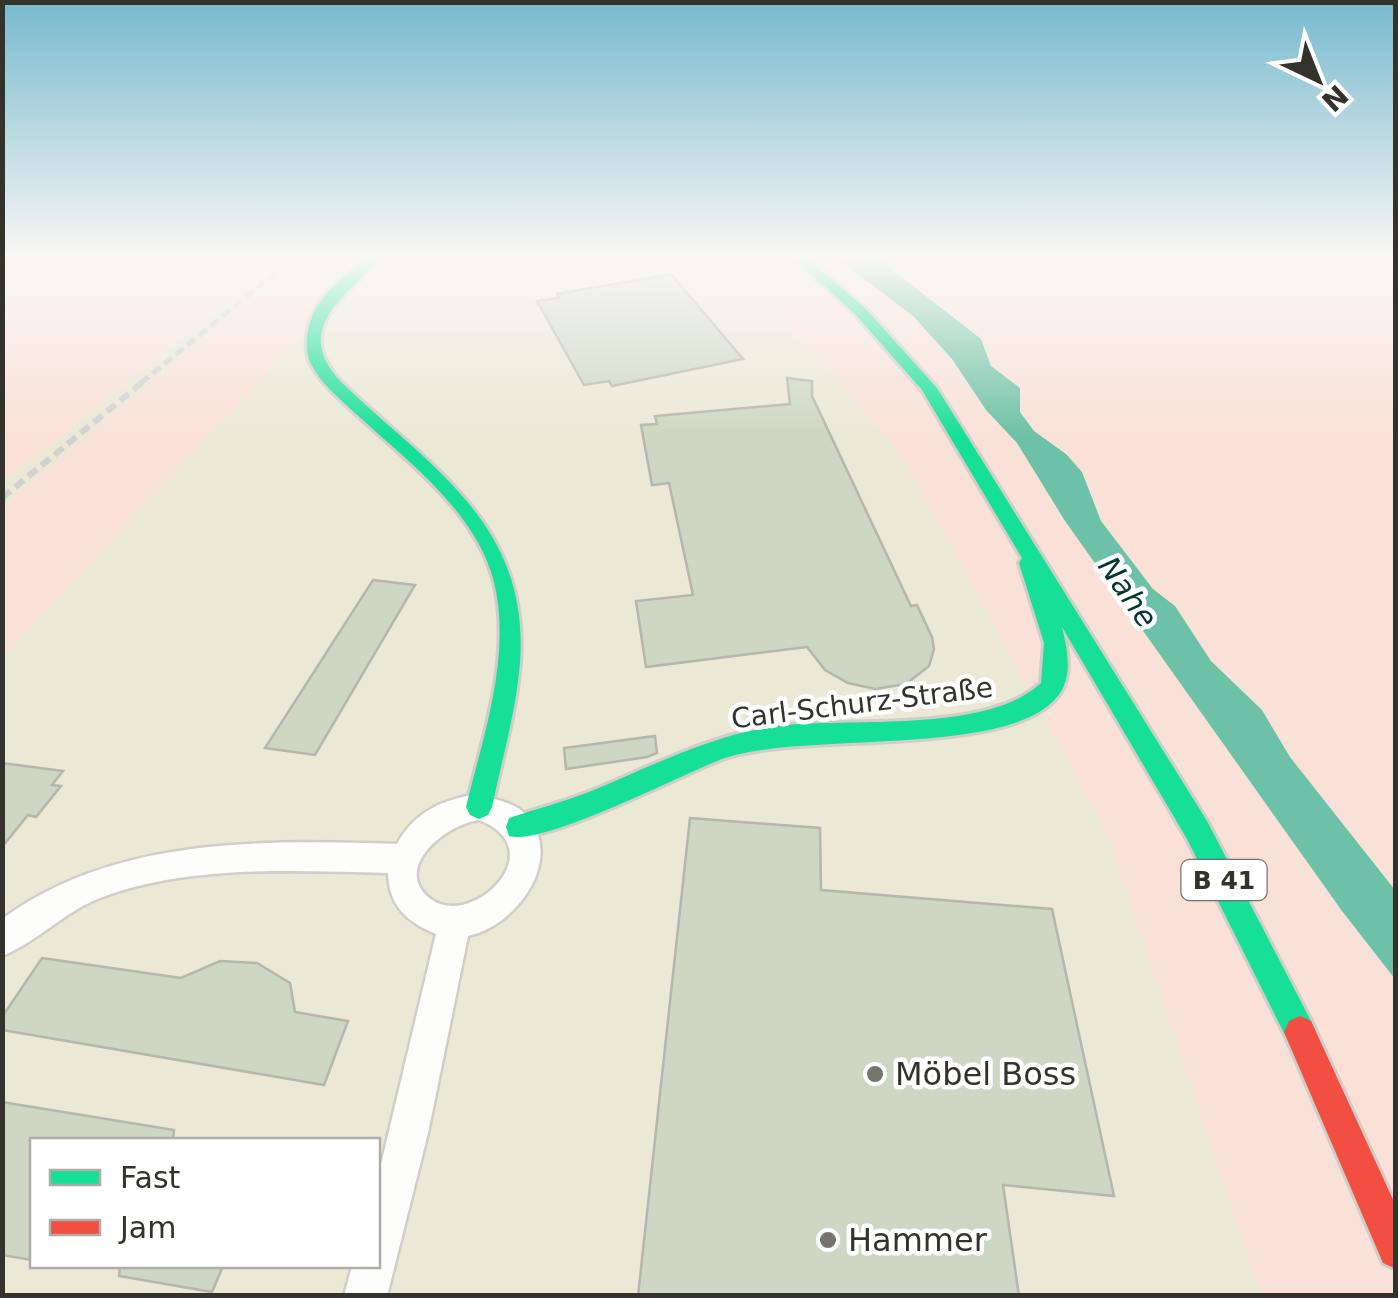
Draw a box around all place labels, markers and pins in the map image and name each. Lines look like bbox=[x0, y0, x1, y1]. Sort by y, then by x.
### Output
place label: Möbel Boss bbox=[895, 1055, 1076, 1093]
marker: Möbel Boss bbox=[864, 1063, 886, 1085]
place label: Hammer bbox=[848, 1221, 988, 1259]
marker: Hammer bbox=[817, 1229, 839, 1251]

